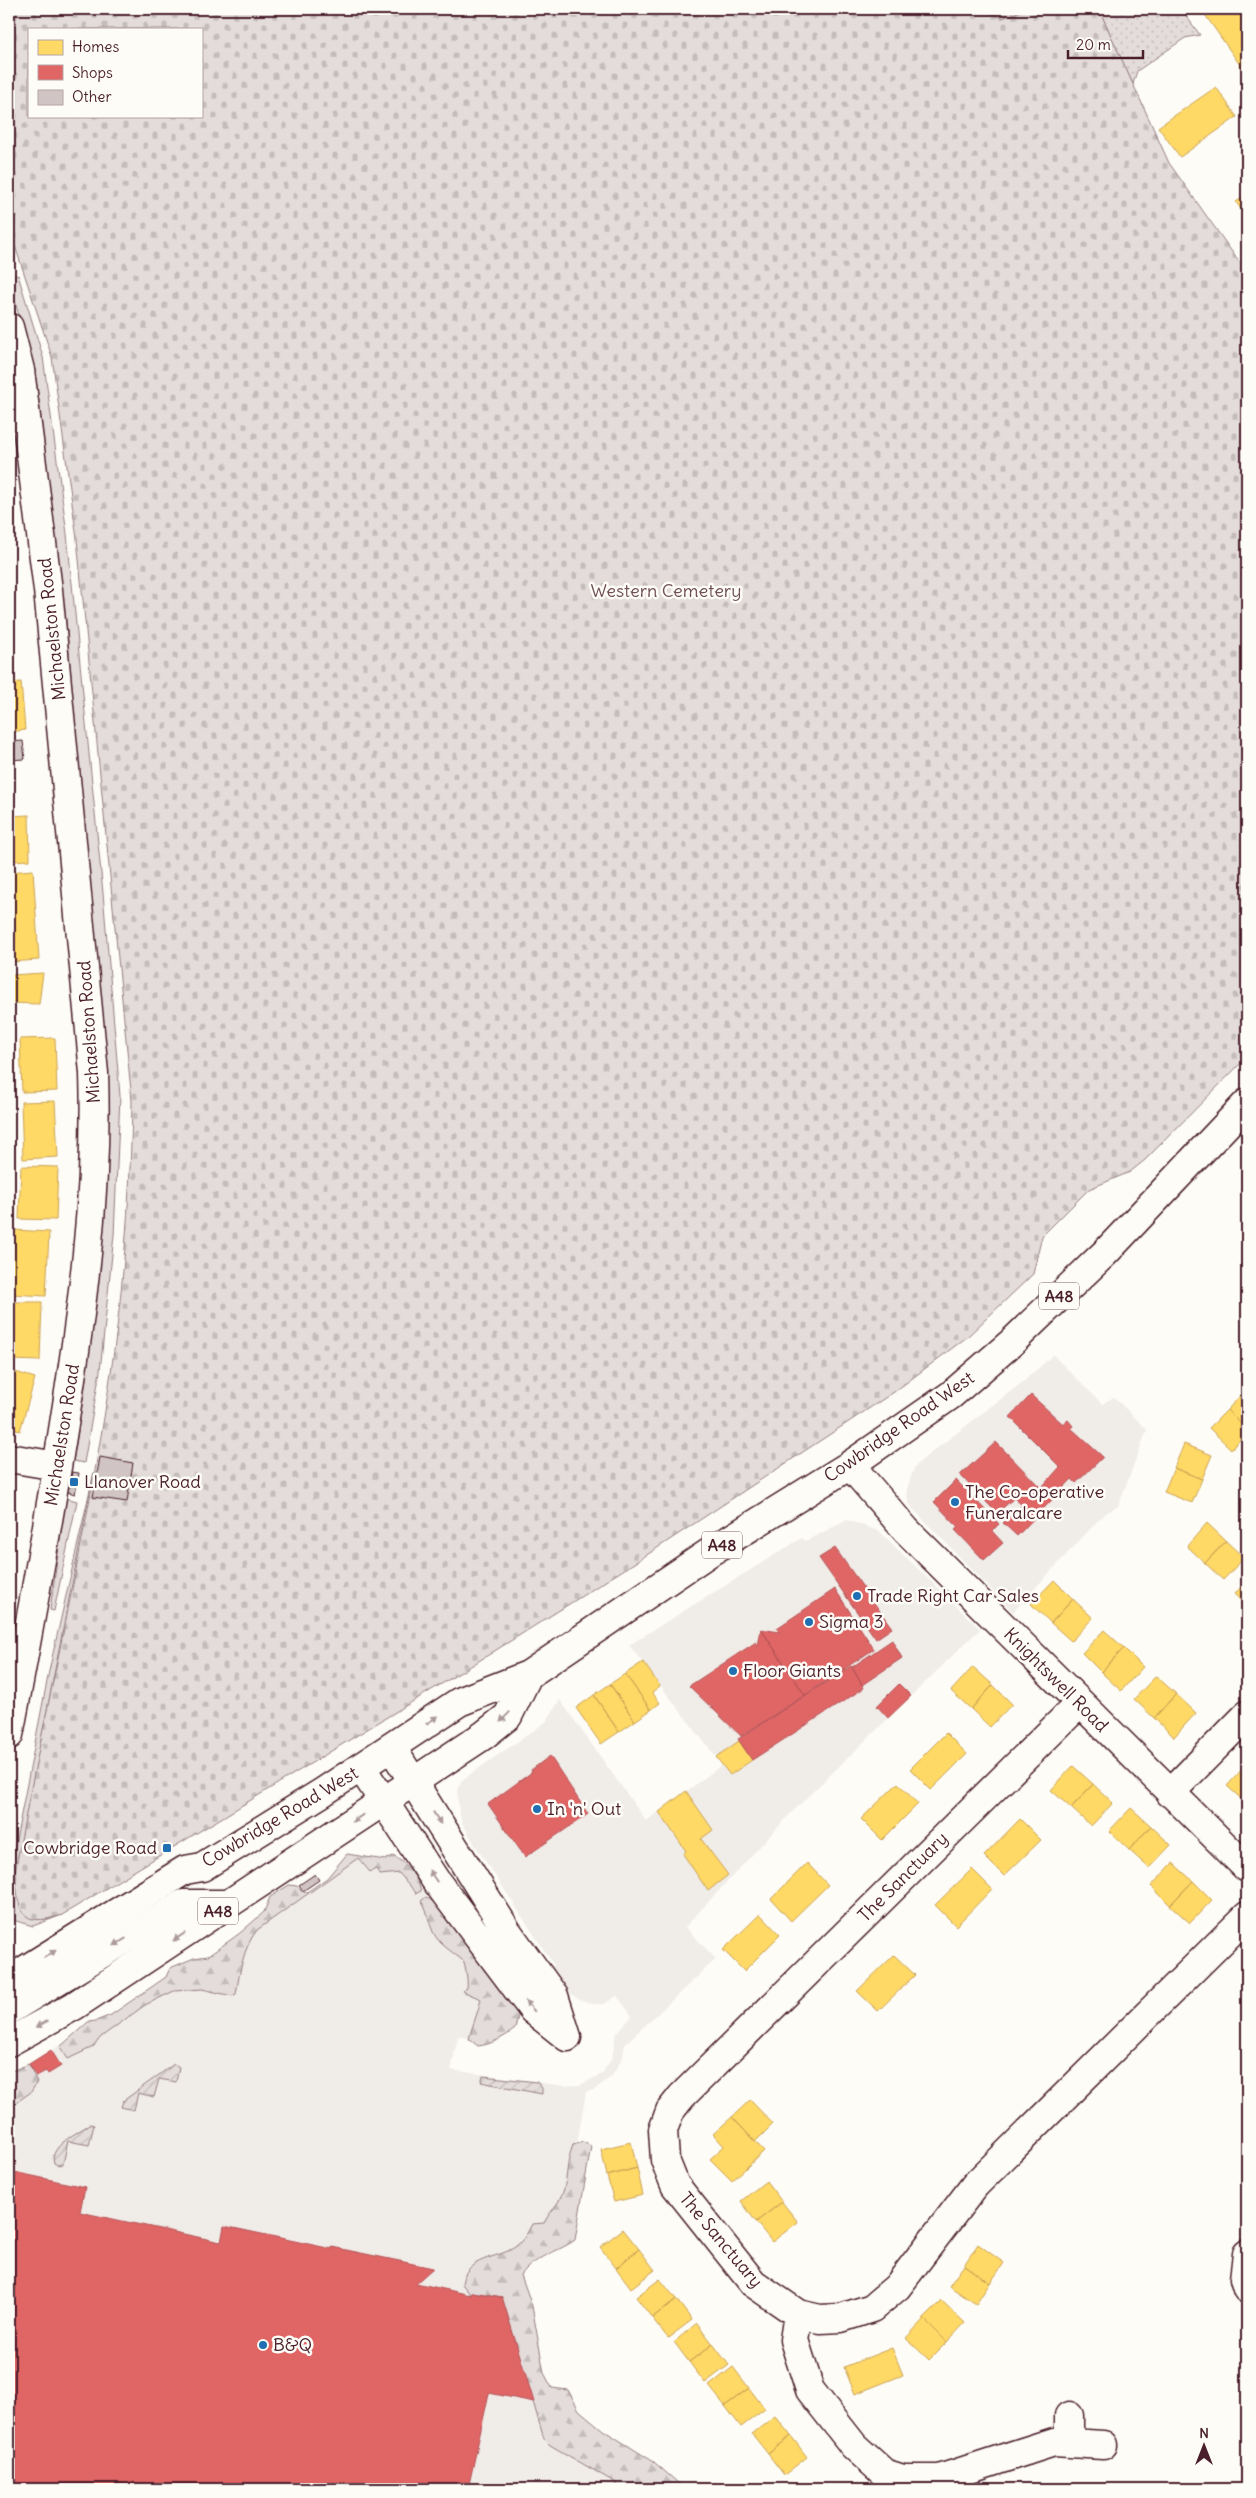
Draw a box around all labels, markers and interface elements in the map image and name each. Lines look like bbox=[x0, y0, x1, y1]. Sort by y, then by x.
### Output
legend bbox=[28, 28, 202, 118]
scale bar bbox=[1068, 28, 1144, 60]
text: 20 m bbox=[1076, 35, 1111, 54]
text: Homes bbox=[72, 37, 119, 56]
text: Shops bbox=[72, 63, 113, 82]
text: Other bbox=[72, 87, 112, 106]
street label: Michaelston Road bbox=[33, 556, 70, 702]
park label: Western Cemetery bbox=[591, 579, 741, 602]
street label: Michaelston Road bbox=[72, 959, 105, 1104]
road number: A48 bbox=[1039, 1282, 1079, 1310]
street label: Michaelston Road bbox=[39, 1362, 84, 1508]
street label: Cowbridge Road West bbox=[819, 1366, 978, 1487]
place label: Llanover Road bbox=[84, 1470, 201, 1493]
marker: Llanover Road bbox=[68, 1476, 80, 1488]
place label: The Co-operative Funeralcare bbox=[965, 1480, 1104, 1524]
marker: The Co-operative Funeralcare bbox=[949, 1496, 961, 1508]
road number: A48 bbox=[702, 1532, 742, 1558]
place label: Trade Right Car Sales bbox=[867, 1584, 1039, 1607]
marker: Trade Right Car Sales bbox=[851, 1590, 863, 1602]
place label: Sigma 3 bbox=[819, 1610, 884, 1633]
marker: Sigma 3 bbox=[803, 1616, 815, 1628]
street label: Knightswell Road bbox=[999, 1623, 1114, 1737]
place label: Floor Giants bbox=[743, 1659, 841, 1682]
marker: Floor Giants bbox=[727, 1665, 739, 1677]
one-way arrow bbox=[499, 1711, 511, 1723]
one-way arrow bbox=[425, 1715, 439, 1725]
street label: Cowbridge Road West bbox=[198, 1761, 362, 1872]
place label: In 'n' Out bbox=[547, 1797, 621, 1820]
marker: In 'n' Out bbox=[531, 1803, 543, 1815]
one-way arrow bbox=[432, 1812, 441, 1825]
one-way arrow bbox=[351, 1813, 365, 1822]
street label: The Sanctuary bbox=[853, 1827, 953, 1927]
place label: Cowbridge Road bbox=[23, 1836, 157, 1859]
marker: Cowbridge Road bbox=[161, 1842, 173, 1854]
one-way arrow bbox=[428, 1869, 438, 1882]
road number: A48 bbox=[198, 1898, 238, 1924]
one-way arrow bbox=[173, 1932, 186, 1942]
one-way arrow bbox=[114, 1938, 127, 1947]
one-way arrow bbox=[44, 1949, 57, 1959]
one-way arrow bbox=[525, 1999, 536, 2012]
one-way arrow bbox=[35, 2020, 50, 2028]
street label: The Sanctuary bbox=[675, 2187, 768, 2292]
place label: B&Q bbox=[273, 2333, 312, 2356]
marker: B&Q bbox=[257, 2339, 269, 2351]
north arrow bbox=[1178, 2420, 1228, 2470]
text: N bbox=[1199, 2424, 1209, 2442]

